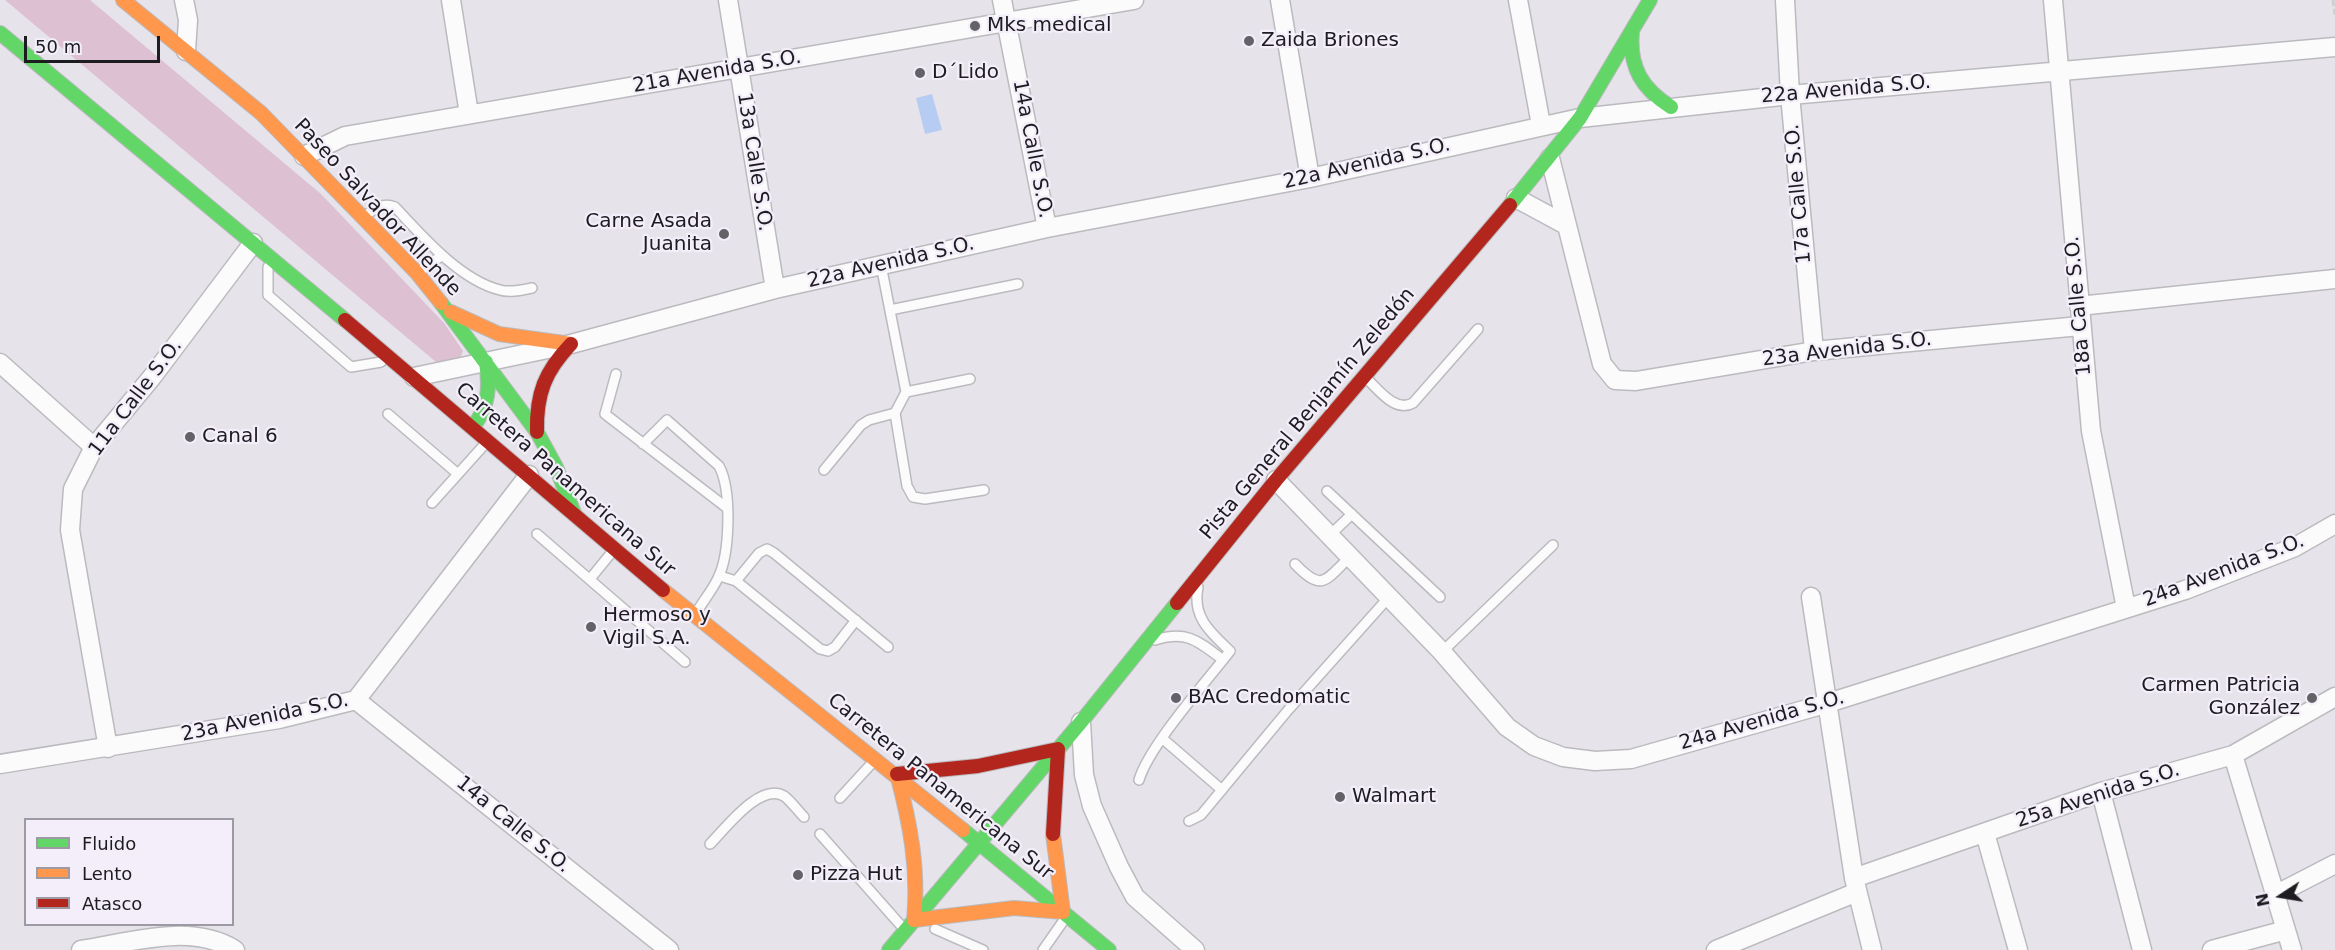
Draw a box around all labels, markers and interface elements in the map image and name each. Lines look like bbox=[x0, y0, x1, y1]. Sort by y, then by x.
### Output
place label: Mks medical bbox=[987, 14, 1111, 38]
marker: Mks medical bbox=[968, 19, 982, 33]
scale bar bbox=[27, 24, 164, 62]
place label: Zaida Briones bbox=[1261, 29, 1399, 53]
marker: Zaida Briones bbox=[1242, 34, 1256, 48]
text: 50 m bbox=[35, 36, 81, 57]
street label: 21a Avenida S.O. bbox=[631, 45, 803, 99]
place label: D´Lido bbox=[932, 61, 999, 85]
marker: D´Lido bbox=[913, 66, 927, 80]
street label: 22a Avenida S.O. bbox=[1760, 71, 1932, 109]
street label: 14a Calle S.O. bbox=[1007, 78, 1057, 220]
street label: 13a Calle S.O. bbox=[731, 91, 777, 233]
street label: Paseo Salvador Allende bbox=[289, 114, 465, 302]
street label: 17a Calle S.O. bbox=[1781, 123, 1817, 265]
street label: 22a Avenida S.O. bbox=[1281, 133, 1453, 195]
place label: Carne Asada Juanita bbox=[585, 210, 712, 257]
marker: Carne Asada Juanita bbox=[717, 227, 731, 241]
street label: 22a Avenida S.O. bbox=[805, 232, 977, 294]
street label: 18a Calle S.O. bbox=[2061, 235, 2097, 377]
street label: Pista General Benjamín Zeledón bbox=[1196, 283, 1420, 545]
street label: 23a Avenida S.O. bbox=[1761, 328, 1933, 372]
street label: 11a Calle S.O. bbox=[84, 335, 188, 461]
street label: Carretera Panamericana Sur bbox=[450, 378, 680, 582]
place label: Canal 6 bbox=[202, 425, 278, 449]
marker: Canal 6 bbox=[183, 430, 197, 444]
street label: 24a Avenida S.O. bbox=[2140, 529, 2308, 613]
place label: Hermoso y Vigil S.A. bbox=[603, 604, 711, 651]
marker: Hermoso y Vigil S.A. bbox=[584, 620, 598, 634]
place label: Carmen Patricia González bbox=[2141, 674, 2300, 721]
place label: BAC Credomatic bbox=[1188, 686, 1350, 710]
street label: 24a Avenida S.O. bbox=[1677, 686, 1847, 756]
street label: 23a Avenida S.O. bbox=[179, 689, 351, 747]
street label: Carretera Panamericana Sur bbox=[822, 689, 1058, 885]
marker: BAC Credomatic bbox=[1169, 691, 1183, 705]
marker: Carmen Patricia González bbox=[2305, 691, 2319, 705]
street label: 25a Avenida S.O. bbox=[2013, 758, 2183, 834]
street label: 14a Calle S.O. bbox=[451, 771, 575, 879]
place label: Walmart bbox=[1352, 785, 1436, 809]
marker: Walmart bbox=[1333, 790, 1347, 804]
legend bbox=[24, 818, 234, 926]
text: Fluido bbox=[82, 833, 136, 854]
text: Lento bbox=[82, 863, 132, 884]
place label: Pizza Hut bbox=[810, 863, 902, 887]
north arrow bbox=[2251, 866, 2311, 926]
marker: Pizza Hut bbox=[791, 868, 805, 882]
text: N bbox=[2252, 891, 2274, 908]
text: Atasco bbox=[82, 893, 142, 914]

